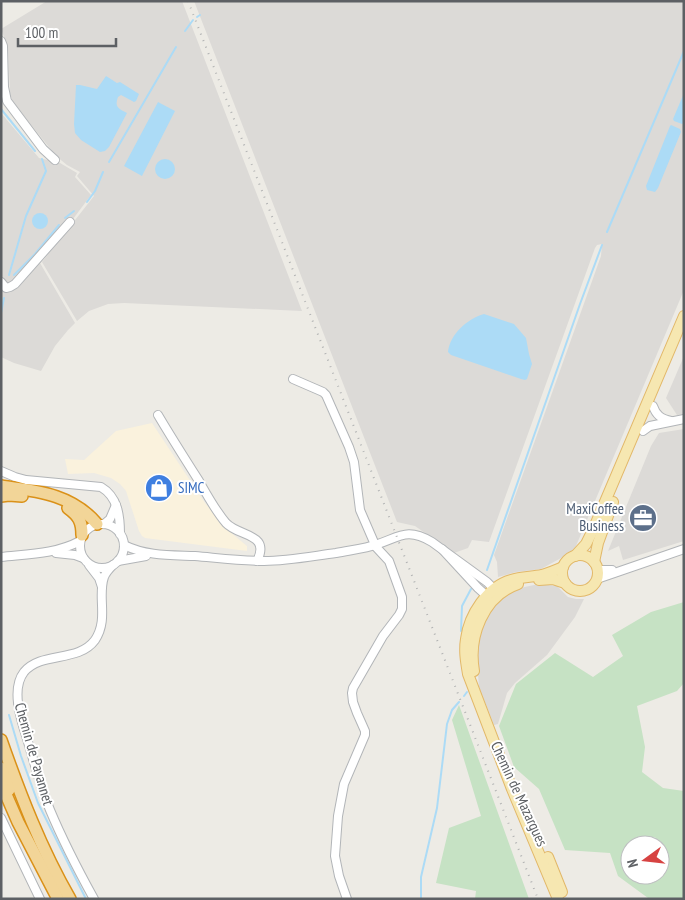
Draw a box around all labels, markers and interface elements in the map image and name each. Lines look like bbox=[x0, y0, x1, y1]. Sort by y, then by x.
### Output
scale bar bbox=[18, 15, 115, 47]
text: 100 m bbox=[25, 23, 58, 42]
shop icon: SIMC bbox=[144, 473, 174, 503]
place label: SIMC bbox=[178, 478, 204, 497]
place label: MaxiCoffee Business bbox=[566, 499, 624, 535]
office icon: MaxiCoffee Business bbox=[628, 503, 658, 533]
street label: Chemin de Payannet bbox=[11, 700, 58, 807]
street label: Chemin de Mazargues bbox=[487, 738, 552, 849]
north arrow bbox=[620, 835, 670, 885]
text: N bbox=[623, 857, 642, 869]

